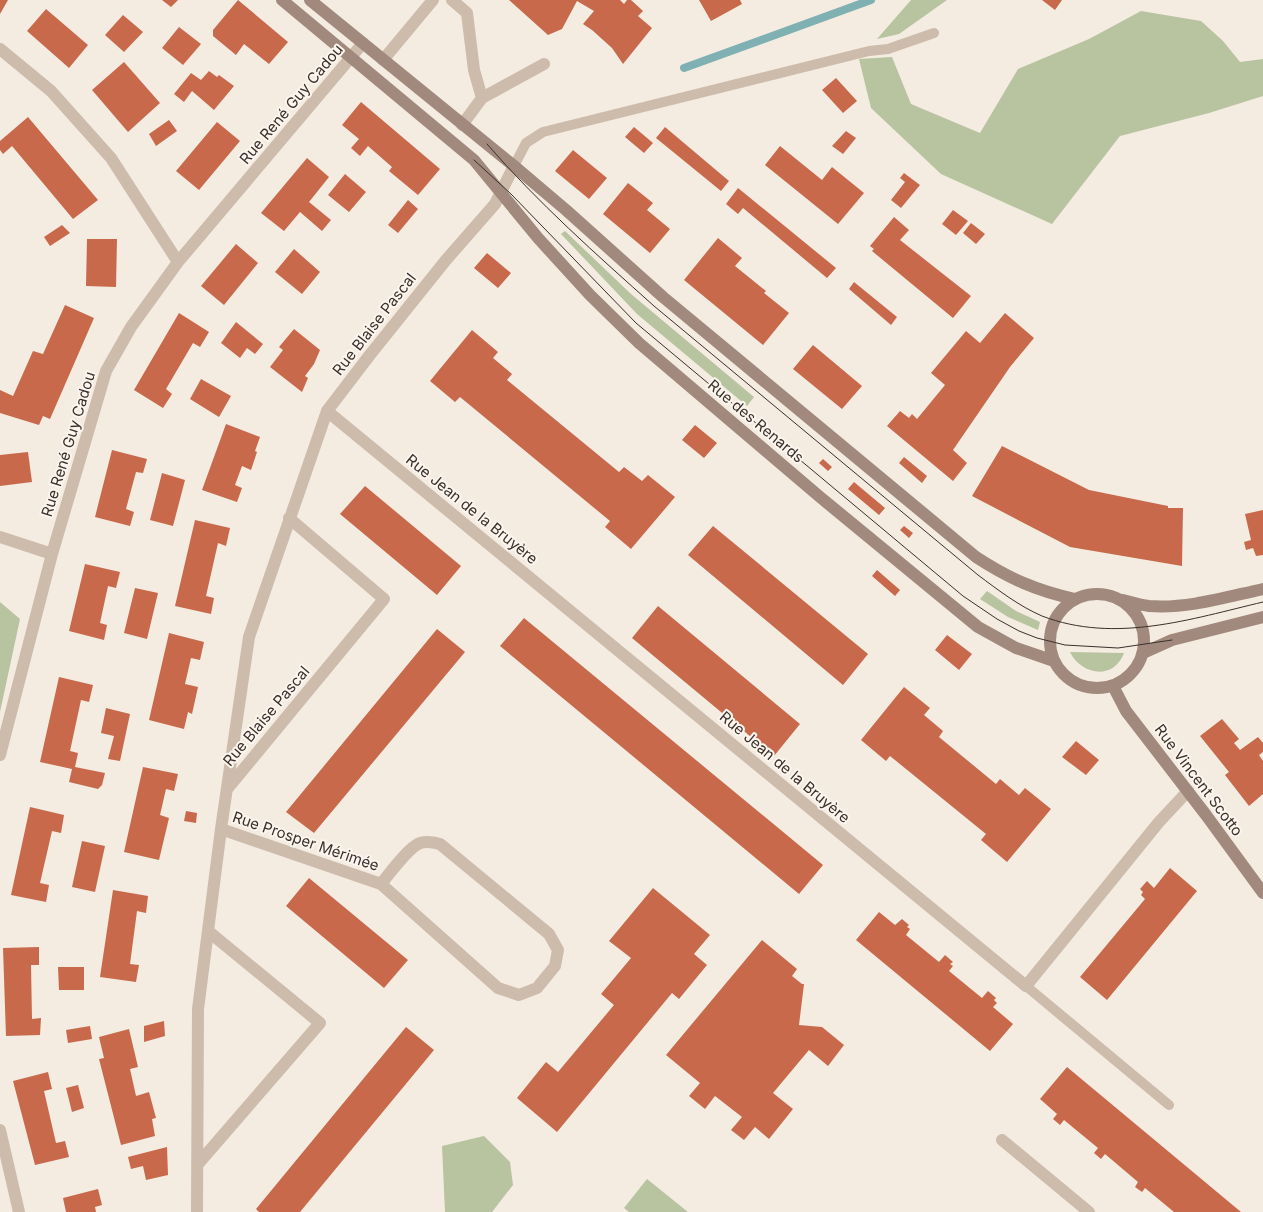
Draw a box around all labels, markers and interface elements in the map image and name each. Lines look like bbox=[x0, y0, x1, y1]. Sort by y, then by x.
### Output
street label: Rue René Guy Cadou bbox=[235, 40, 347, 168]
street label: Rue Blaise Pascal bbox=[328, 269, 420, 379]
street label: Rue René Guy Cadou bbox=[37, 369, 99, 519]
street label: Rue des Renards bbox=[704, 375, 808, 467]
street label: Rue Jean de la Bruyère bbox=[402, 450, 542, 568]
street label: Rue Blaise Pascal bbox=[219, 662, 313, 770]
street label: Rue Jean de la Bruyère bbox=[716, 707, 854, 827]
street label: Rue Vincent Scotto bbox=[1151, 720, 1247, 840]
street label: Rue Prosper Mérimée bbox=[230, 807, 382, 875]

